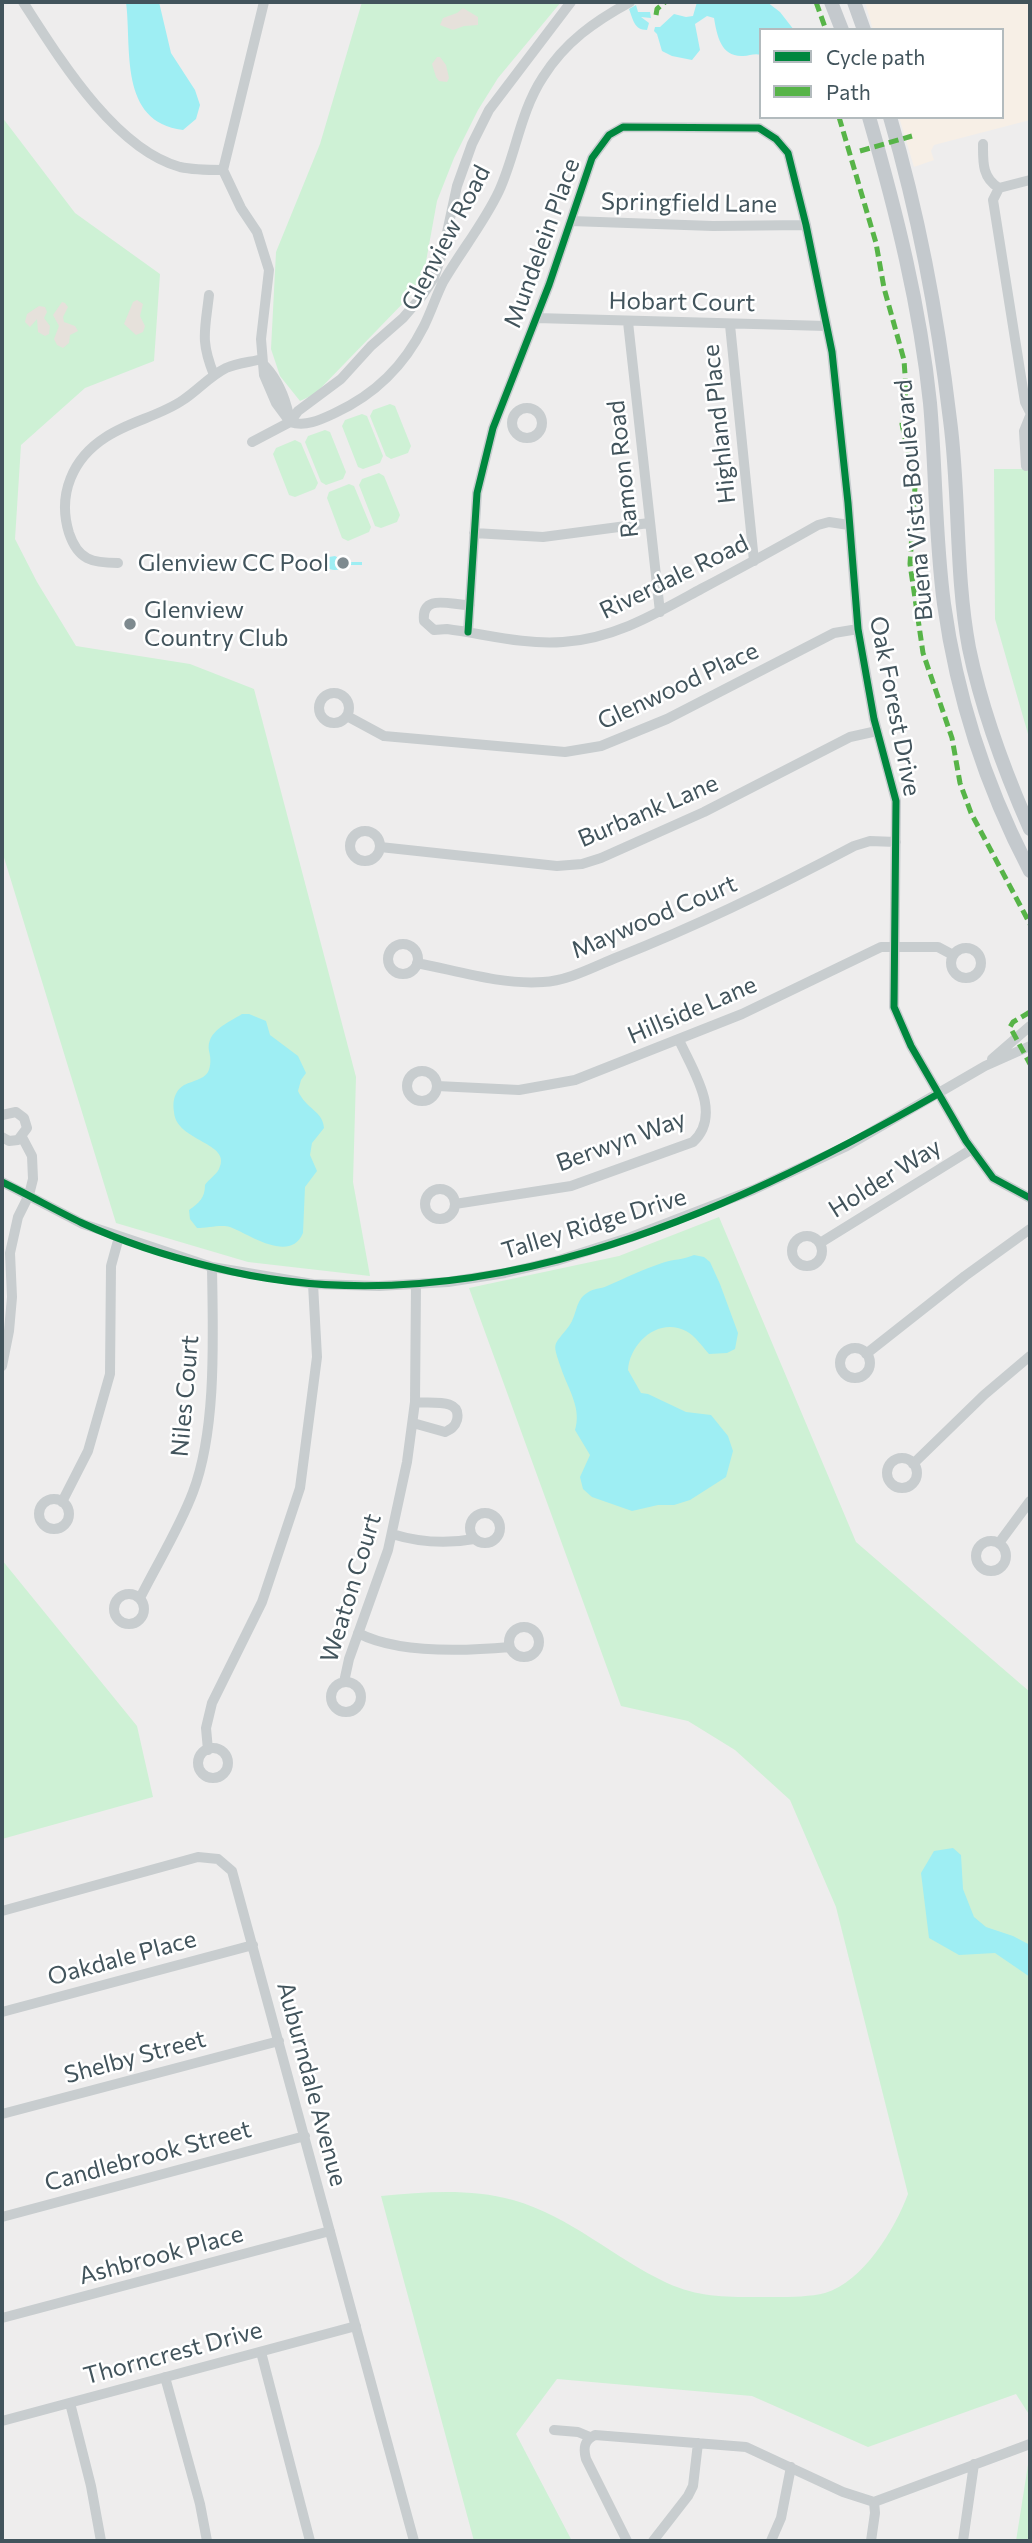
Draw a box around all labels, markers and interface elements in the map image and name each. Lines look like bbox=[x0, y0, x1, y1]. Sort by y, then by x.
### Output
legend bbox=[759, 28, 1004, 119]
text: Cycle path bbox=[826, 44, 925, 69]
text: Path bbox=[826, 79, 871, 104]
street label: Mundelein Place bbox=[498, 154, 586, 332]
street label: Glenview Road bbox=[396, 160, 496, 316]
street label: Springfield Lane bbox=[601, 187, 777, 219]
street label: Hobart Court bbox=[608, 286, 756, 318]
street label: Highland Place bbox=[696, 343, 742, 505]
street label: Buena Vista Boulevard bbox=[889, 378, 939, 622]
street label: Ramon Road bbox=[601, 399, 645, 539]
street label: Riverdale Road bbox=[595, 529, 753, 625]
place label: Glenview CC Pool bbox=[138, 549, 329, 577]
marker: Glenview CC Pool bbox=[335, 555, 351, 571]
place label: Glenview Country Club bbox=[144, 596, 289, 652]
street label: Oak Forest Drive bbox=[863, 614, 927, 798]
marker: Glenview Country Club bbox=[122, 616, 138, 632]
street label: Glenwood Place bbox=[593, 636, 763, 736]
street label: Burbank Lane bbox=[574, 769, 722, 853]
street label: Maywood Court bbox=[567, 869, 741, 965]
street label: Hillside Lane bbox=[623, 970, 761, 1050]
street label: Berwyn Way bbox=[552, 1104, 690, 1178]
street label: Holder Way bbox=[824, 1132, 946, 1224]
street label: Talley Ridge Drive bbox=[498, 1182, 690, 1266]
street label: Niles Court bbox=[165, 1334, 205, 1458]
street label: Weaton Court bbox=[315, 1510, 387, 1666]
street label: Oakdale Place bbox=[45, 1924, 199, 1992]
street label: Auburndale Avenue bbox=[271, 1979, 353, 2189]
street label: Shelby Street bbox=[61, 2024, 209, 2090]
street label: Candlebrook Street bbox=[41, 2115, 255, 2197]
street label: Ashbrook Place bbox=[76, 2219, 246, 2291]
street label: Thorncrest Drive bbox=[81, 2315, 265, 2391]

